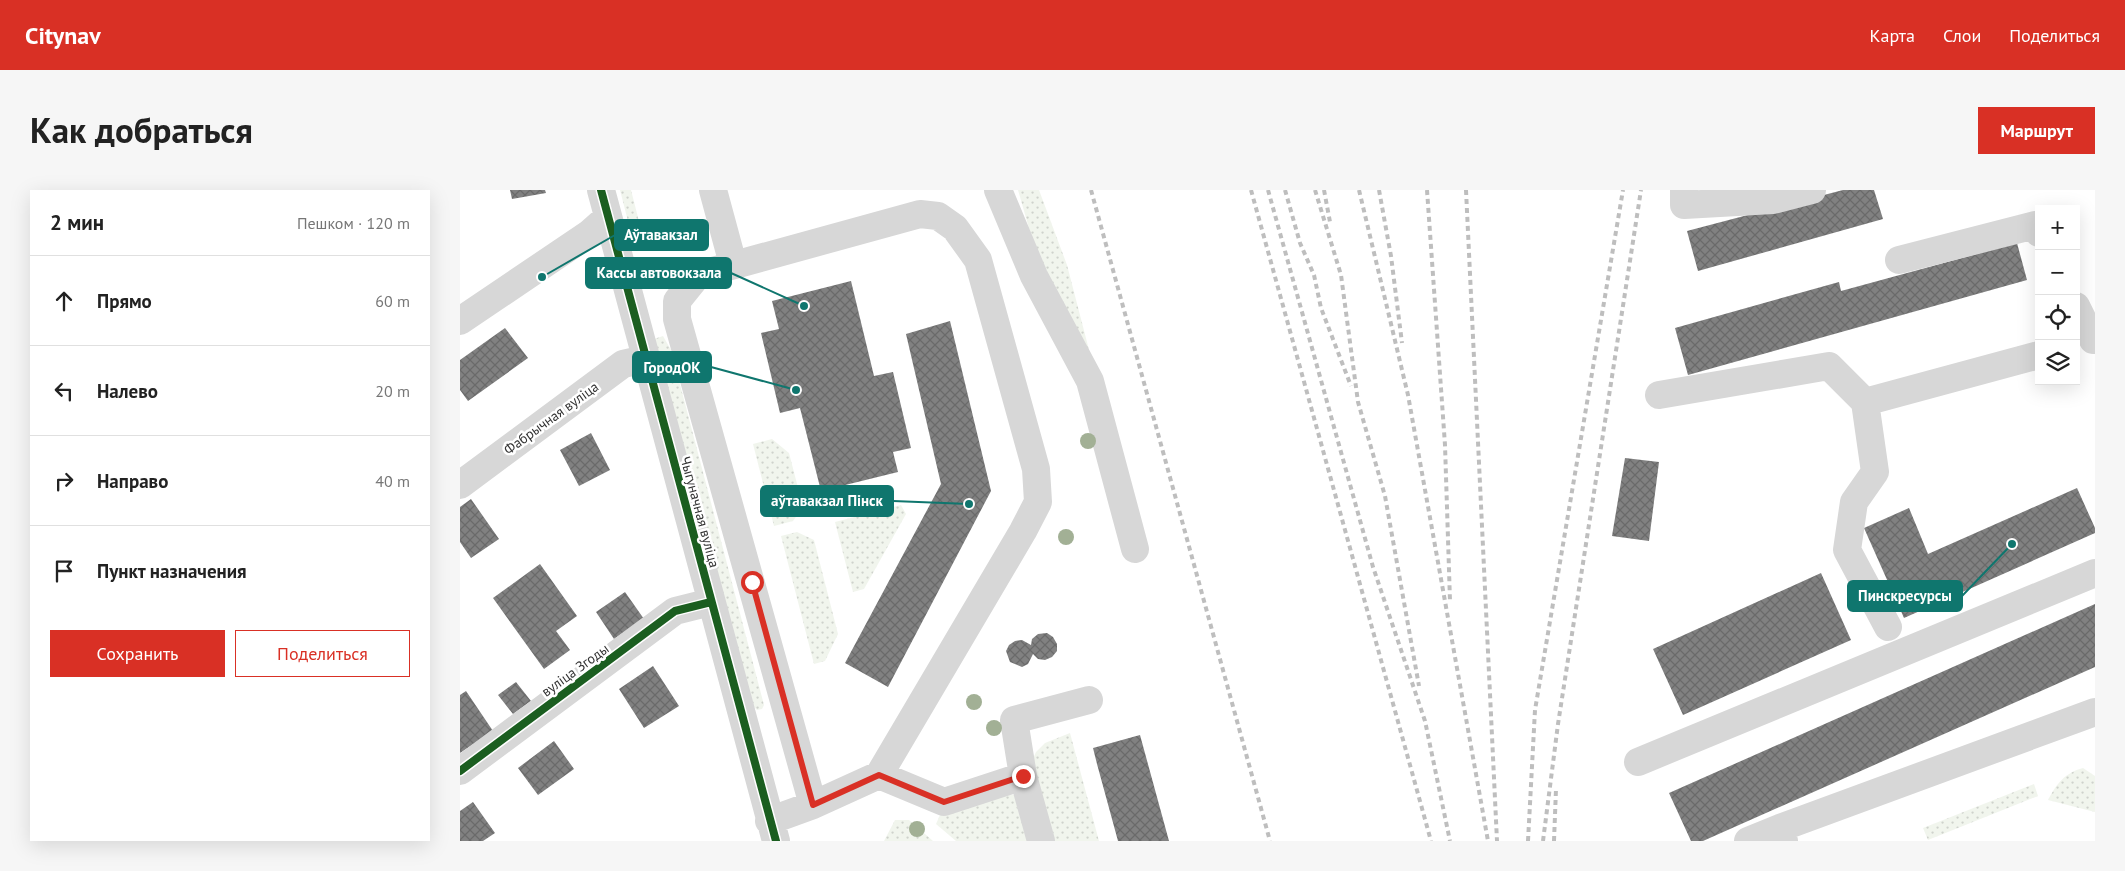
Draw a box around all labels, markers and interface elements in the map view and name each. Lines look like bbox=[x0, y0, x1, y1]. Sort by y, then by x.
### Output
text: Citynav bbox=[25, 20, 101, 51]
text: Карта bbox=[1870, 24, 1915, 47]
text: Слои bbox=[1943, 24, 1981, 47]
text: Поделиться bbox=[2009, 24, 2100, 47]
text: Как добраться bbox=[30, 107, 253, 153]
button: Маршрут bbox=[1978, 107, 2095, 154]
map controls bbox=[2035, 205, 2080, 385]
button: + bbox=[2035, 205, 2080, 250]
text: 2 мин bbox=[50, 209, 104, 236]
text: Пешком · 120 m bbox=[297, 213, 410, 233]
callout: Аўтавакзал bbox=[615, 220, 708, 250]
text: Аўтавакзал bbox=[624, 225, 698, 244]
button: − bbox=[2035, 250, 2080, 295]
callout: Кассы автовокзала bbox=[586, 258, 731, 288]
text: Кассы автовокзала bbox=[596, 263, 722, 282]
icon: ahead bbox=[50, 287, 78, 315]
text: Прямо bbox=[97, 289, 152, 313]
text: 60 m bbox=[375, 291, 410, 311]
button: locate bbox=[2035, 295, 2080, 340]
button: layers bbox=[2035, 340, 2080, 385]
callout: ГородОК bbox=[633, 352, 711, 382]
text: ГородОК bbox=[643, 358, 701, 377]
icon: left bbox=[50, 377, 78, 405]
street label: Фабрычная вуліца bbox=[500, 378, 602, 458]
text: Налево bbox=[97, 379, 158, 403]
text: 20 m bbox=[375, 381, 410, 401]
street label: Чыгуначная вуліца bbox=[677, 454, 724, 570]
icon: right bbox=[50, 467, 78, 495]
text: Направо bbox=[97, 469, 168, 493]
text: 40 m bbox=[375, 471, 410, 491]
callout: аўтавакзал Пінск bbox=[761, 486, 893, 516]
text: аўтавакзал Пінск bbox=[771, 491, 884, 510]
icon: arrive bbox=[50, 557, 78, 585]
text: Пункт назначения bbox=[97, 559, 247, 583]
route start bbox=[741, 571, 764, 594]
callout: Пинскресурсы bbox=[1848, 581, 1962, 611]
text: Пинскресурсы bbox=[1858, 586, 1952, 605]
button: Сохранить bbox=[50, 630, 225, 677]
button: Поделиться bbox=[235, 630, 410, 677]
street label: вуліца Згоды bbox=[538, 639, 612, 701]
route end bbox=[1012, 765, 1035, 788]

